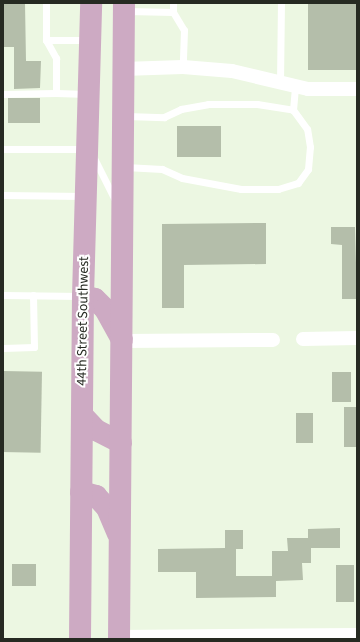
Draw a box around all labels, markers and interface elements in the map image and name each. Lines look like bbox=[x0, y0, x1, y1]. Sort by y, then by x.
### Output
street label: 44th Street Southwest bbox=[73, 256, 93, 386]

